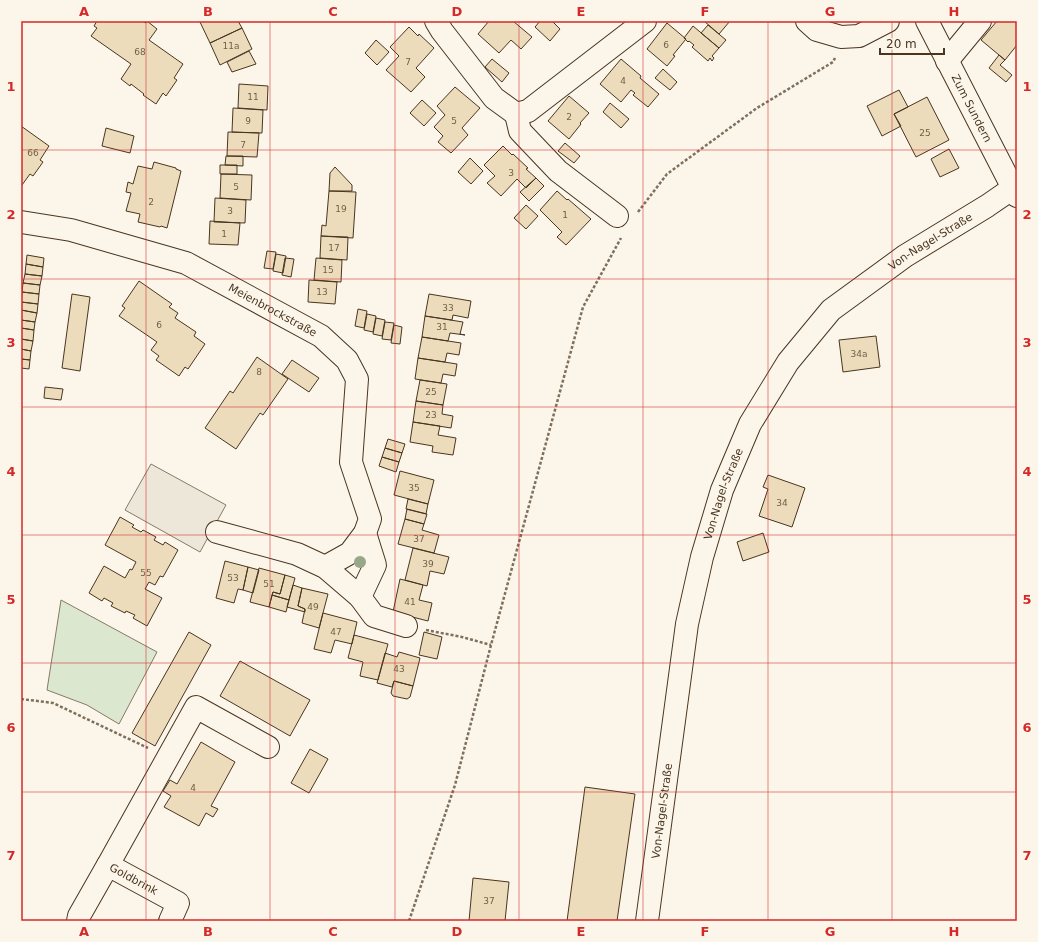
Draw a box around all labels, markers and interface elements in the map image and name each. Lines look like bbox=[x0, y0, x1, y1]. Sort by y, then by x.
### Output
text: A bbox=[79, 4, 89, 19]
text: B bbox=[203, 4, 213, 19]
text: C bbox=[328, 4, 338, 19]
text: D bbox=[452, 4, 463, 19]
text: E bbox=[577, 4, 585, 19]
text: F bbox=[701, 4, 709, 19]
text: G bbox=[825, 4, 835, 19]
text: H bbox=[949, 4, 959, 19]
scale bar bbox=[880, 30, 944, 56]
text: 20 m bbox=[886, 37, 917, 51]
house number: 6 bbox=[663, 40, 669, 50]
house number: 11a bbox=[223, 41, 239, 51]
house number: 68 bbox=[134, 47, 146, 57]
house number: 7 bbox=[405, 57, 411, 67]
street label: Zum Sundern bbox=[949, 72, 995, 144]
house number: 4 bbox=[620, 76, 626, 86]
text: 1 bbox=[6, 79, 16, 94]
text: 1 bbox=[1022, 79, 1032, 94]
house number: 11 bbox=[247, 92, 259, 102]
house number: 2 bbox=[566, 112, 572, 122]
house number: 9 bbox=[245, 116, 251, 126]
house number: 5 bbox=[451, 116, 457, 126]
house number: 25 bbox=[919, 128, 931, 138]
house number: 7 bbox=[240, 140, 246, 150]
house number: 66 bbox=[27, 148, 39, 158]
house number: 3 bbox=[508, 168, 514, 178]
house number: 5 bbox=[233, 182, 239, 192]
house number: 2 bbox=[148, 197, 154, 207]
house number: 19 bbox=[335, 204, 347, 214]
house number: 3 bbox=[227, 206, 233, 216]
text: 2 bbox=[6, 207, 16, 222]
text: 2 bbox=[1022, 207, 1032, 222]
house number: 1 bbox=[562, 210, 568, 220]
street label: Von-Nagel-Straße bbox=[886, 210, 975, 272]
house number: 1 bbox=[221, 229, 227, 239]
house number: 17 bbox=[328, 243, 340, 253]
house number: 15 bbox=[322, 265, 334, 275]
street label: Meienbrockstraße bbox=[226, 281, 319, 339]
house number: 13 bbox=[316, 287, 328, 297]
house number: 33 bbox=[442, 303, 454, 313]
house number: 6 bbox=[156, 320, 162, 330]
house number: 31 bbox=[436, 322, 448, 332]
text: 3 bbox=[6, 335, 16, 350]
text: 3 bbox=[1022, 335, 1032, 350]
house number: 34a bbox=[851, 349, 867, 359]
house number: 8 bbox=[256, 367, 262, 377]
house number: 25 bbox=[425, 387, 437, 397]
house number: 23 bbox=[425, 410, 437, 420]
street label: Von-Nagel-Straße bbox=[701, 446, 746, 541]
text: 4 bbox=[6, 464, 16, 479]
text: 4 bbox=[1022, 464, 1032, 479]
house number: 35 bbox=[408, 483, 420, 493]
house number: 34 bbox=[776, 498, 788, 508]
house number: 37 bbox=[413, 534, 425, 544]
house number: 39 bbox=[422, 559, 434, 569]
house number: 55 bbox=[140, 568, 152, 578]
house number: 53 bbox=[227, 573, 239, 583]
house number: 51 bbox=[263, 579, 275, 589]
text: 5 bbox=[6, 592, 16, 607]
text: 5 bbox=[1022, 592, 1032, 607]
house number: 41 bbox=[404, 597, 416, 607]
house number: 49 bbox=[307, 602, 319, 612]
house number: 47 bbox=[330, 627, 342, 637]
house number: 43 bbox=[393, 664, 405, 674]
text: 6 bbox=[6, 720, 16, 735]
text: 6 bbox=[1022, 720, 1032, 735]
street label: Von-Nagel-Straße bbox=[649, 762, 675, 860]
house number: 4 bbox=[190, 783, 196, 793]
text: 7 bbox=[6, 848, 16, 863]
text: 7 bbox=[1022, 848, 1032, 863]
street label: Goldbrink bbox=[107, 861, 161, 898]
house number: 37 bbox=[483, 896, 495, 906]
text: A bbox=[79, 924, 89, 939]
text: B bbox=[203, 924, 213, 939]
text: C bbox=[328, 924, 338, 939]
text: D bbox=[452, 924, 463, 939]
text: E bbox=[577, 924, 585, 939]
text: F bbox=[701, 924, 709, 939]
text: G bbox=[825, 924, 835, 939]
text: H bbox=[949, 924, 959, 939]

